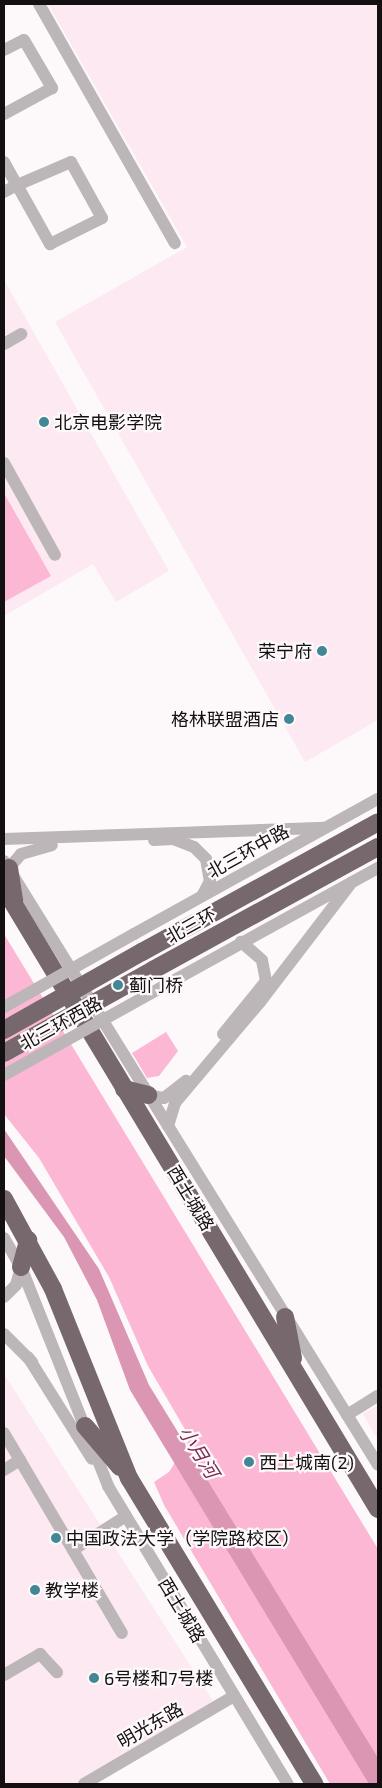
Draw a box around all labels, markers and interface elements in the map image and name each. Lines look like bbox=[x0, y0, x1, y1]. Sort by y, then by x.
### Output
place label: 北京电影学院 bbox=[54, 411, 162, 433]
marker: 北京电影学院 bbox=[38, 416, 50, 428]
place label: 荣宁府 bbox=[258, 640, 312, 662]
marker: 荣宁府 bbox=[316, 645, 328, 657]
place label: 格林联盟酒店 bbox=[171, 708, 279, 730]
marker: 格林联盟酒店 bbox=[283, 713, 295, 725]
street label: 北三环中路 bbox=[203, 820, 293, 882]
street label: 北三环 bbox=[162, 902, 220, 948]
place label: 蓟门桥 bbox=[129, 974, 183, 996]
marker: 蓟门桥 bbox=[111, 978, 125, 992]
street label: 北三环西路 bbox=[16, 992, 106, 1054]
street label: 西土城路 bbox=[163, 1162, 219, 1234]
water label: 小月河 bbox=[174, 1422, 224, 1482]
place label: 西土城南(2) bbox=[259, 1451, 354, 1473]
marker: 西土城南(2) bbox=[243, 1456, 255, 1468]
place label: 中国政法大学（学院路校区） bbox=[66, 1527, 300, 1549]
marker: 中国政法大学（学院路校区） bbox=[50, 1532, 62, 1544]
street label: 西土城路 bbox=[154, 1574, 210, 1646]
place label: 教学楼 bbox=[45, 1579, 99, 1601]
marker: 教学楼 bbox=[29, 1584, 41, 1596]
place label: 6号楼和7号楼 bbox=[104, 1667, 214, 1689]
marker: 6号楼和7号楼 bbox=[88, 1672, 100, 1684]
street label: 明光东路 bbox=[113, 1698, 187, 1752]

